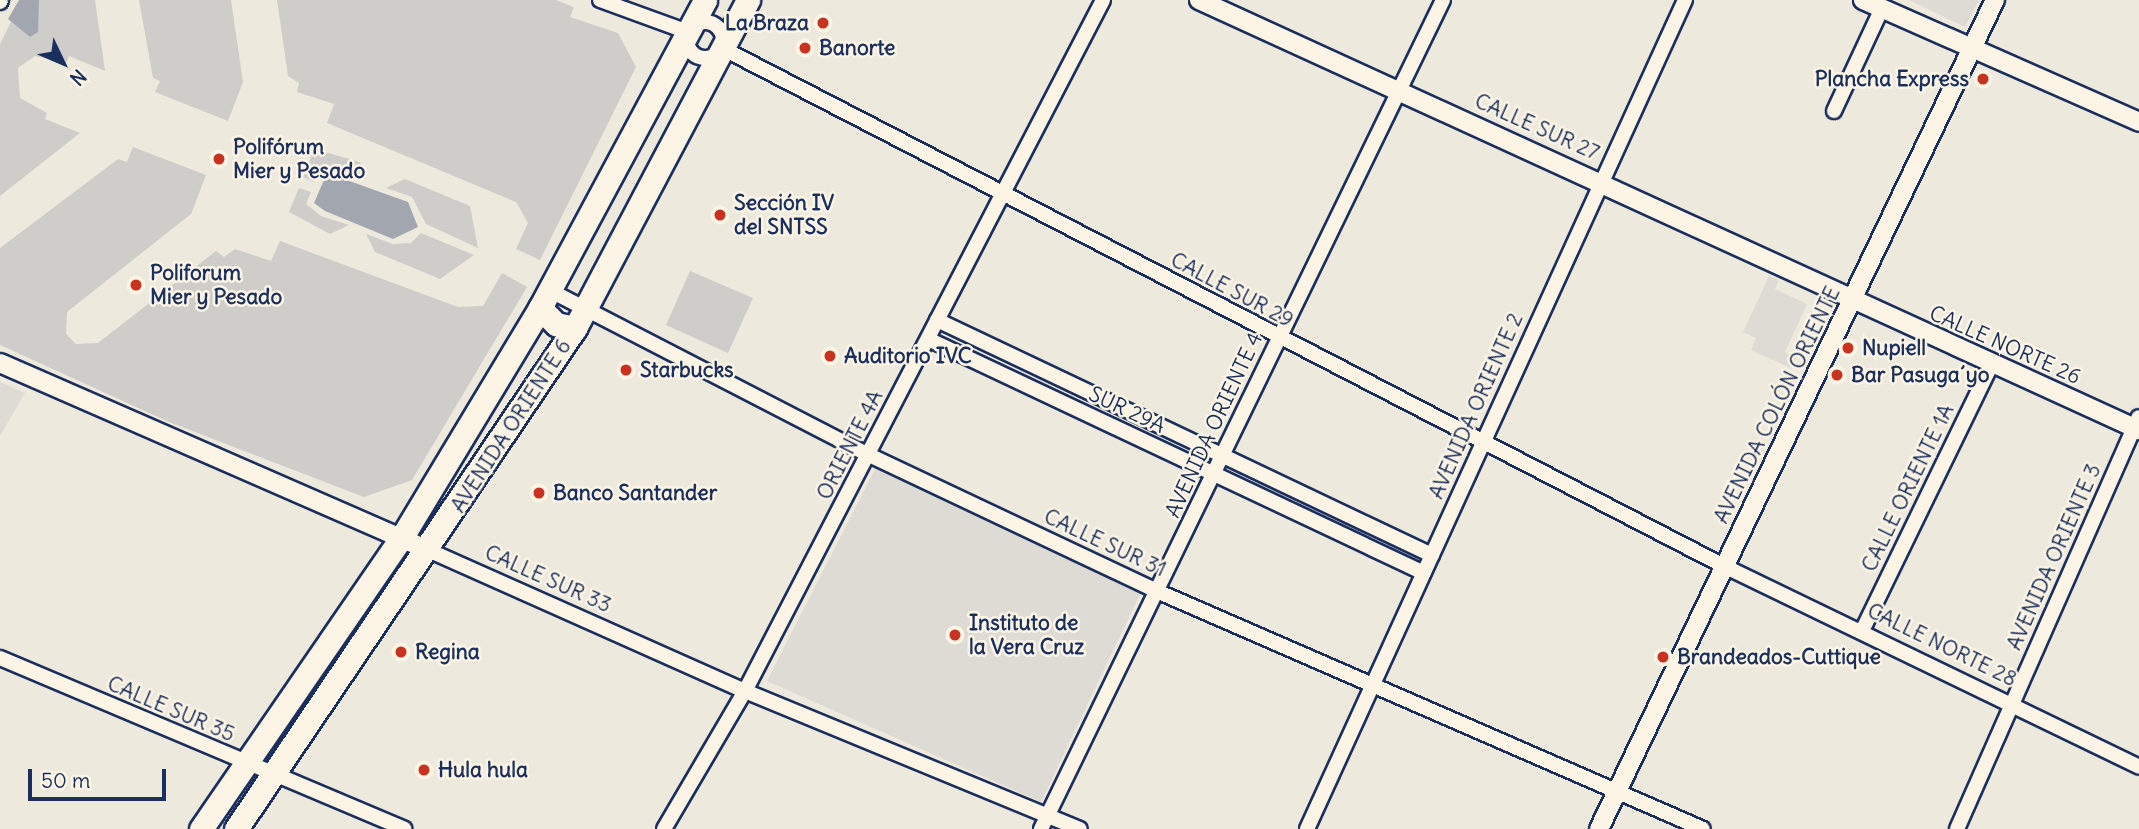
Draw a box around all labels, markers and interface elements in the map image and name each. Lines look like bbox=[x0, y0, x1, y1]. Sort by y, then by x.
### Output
place label: La Braza bbox=[725, 10, 809, 36]
marker: La Braza bbox=[815, 15, 831, 31]
north arrow bbox=[28, 28, 98, 98]
place label: Banorte bbox=[819, 35, 895, 61]
marker: Banorte bbox=[797, 40, 813, 56]
text: N bbox=[65, 65, 91, 91]
place label: Plancha Express bbox=[1815, 66, 1969, 92]
marker: Plancha Express bbox=[1975, 71, 1991, 87]
street label: CALLE SUR 27 bbox=[1471, 88, 1603, 166]
place label: Polifórum Mier y Pesado bbox=[233, 134, 365, 184]
marker: Polifórum Mier y Pesado bbox=[211, 151, 227, 167]
place label: Sección IV del SNTSS bbox=[734, 190, 834, 240]
marker: Sección IV del SNTSS bbox=[712, 207, 728, 223]
street label: CALLE SUR 29 bbox=[1166, 247, 1298, 333]
place label: Poliforum Mier y Pesado bbox=[150, 260, 282, 310]
marker: Poliforum Mier y Pesado bbox=[128, 277, 144, 293]
street label: AVENIDA COLÓN ORIENTE bbox=[1709, 282, 1845, 528]
street label: CALLE NORTE 26 bbox=[1925, 300, 2085, 390]
street label: AVENIDA ORIENTE 2 bbox=[1424, 309, 1528, 503]
street label: AVENIDA ORIENTE 4 bbox=[1160, 328, 1268, 522]
street label: AVENIDA ORIENTE 6 bbox=[446, 335, 576, 517]
place label: Nupiell bbox=[1862, 335, 1926, 361]
marker: Nupiell bbox=[1840, 340, 1856, 356]
place label: Auditorio IVC bbox=[844, 343, 972, 369]
marker: Auditorio IVC bbox=[822, 348, 838, 364]
place label: Starbucks bbox=[640, 357, 734, 383]
marker: Starbucks bbox=[618, 362, 634, 378]
place label: Bar Pasuga´yo bbox=[1851, 362, 1990, 388]
marker: Bar Pasuga´yo bbox=[1829, 367, 1845, 383]
street label: SUR 29A bbox=[1085, 381, 1169, 439]
street label: ORIENTE 4A bbox=[812, 386, 888, 504]
street label: CALLE ORIENTE 1A bbox=[1857, 400, 1959, 576]
street label: AVENIDA ORIENTE 3 bbox=[2002, 460, 2106, 654]
place label: Banco Santander bbox=[553, 480, 717, 506]
marker: Banco Santander bbox=[531, 485, 547, 501]
street label: CALLE SUR 31 bbox=[1040, 504, 1170, 582]
street label: CALLE SUR 33 bbox=[481, 540, 615, 618]
street label: CALLE NORTE 28 bbox=[1863, 598, 2021, 692]
place label: Instituto de la Vera Cruz bbox=[969, 610, 1084, 660]
marker: Instituto de la Vera Cruz bbox=[947, 627, 963, 643]
place label: Regina bbox=[415, 639, 480, 665]
marker: Regina bbox=[393, 644, 409, 660]
place label: Brandeados-Cuttique bbox=[1677, 644, 1881, 670]
marker: Brandeados-Cuttique bbox=[1655, 649, 1671, 665]
street label: CALLE SUR 35 bbox=[104, 671, 238, 747]
scale bar bbox=[32, 756, 170, 800]
place label: Hula hula bbox=[438, 757, 528, 783]
marker: Hula hula bbox=[416, 762, 432, 778]
text: 50 m bbox=[41, 767, 90, 794]

